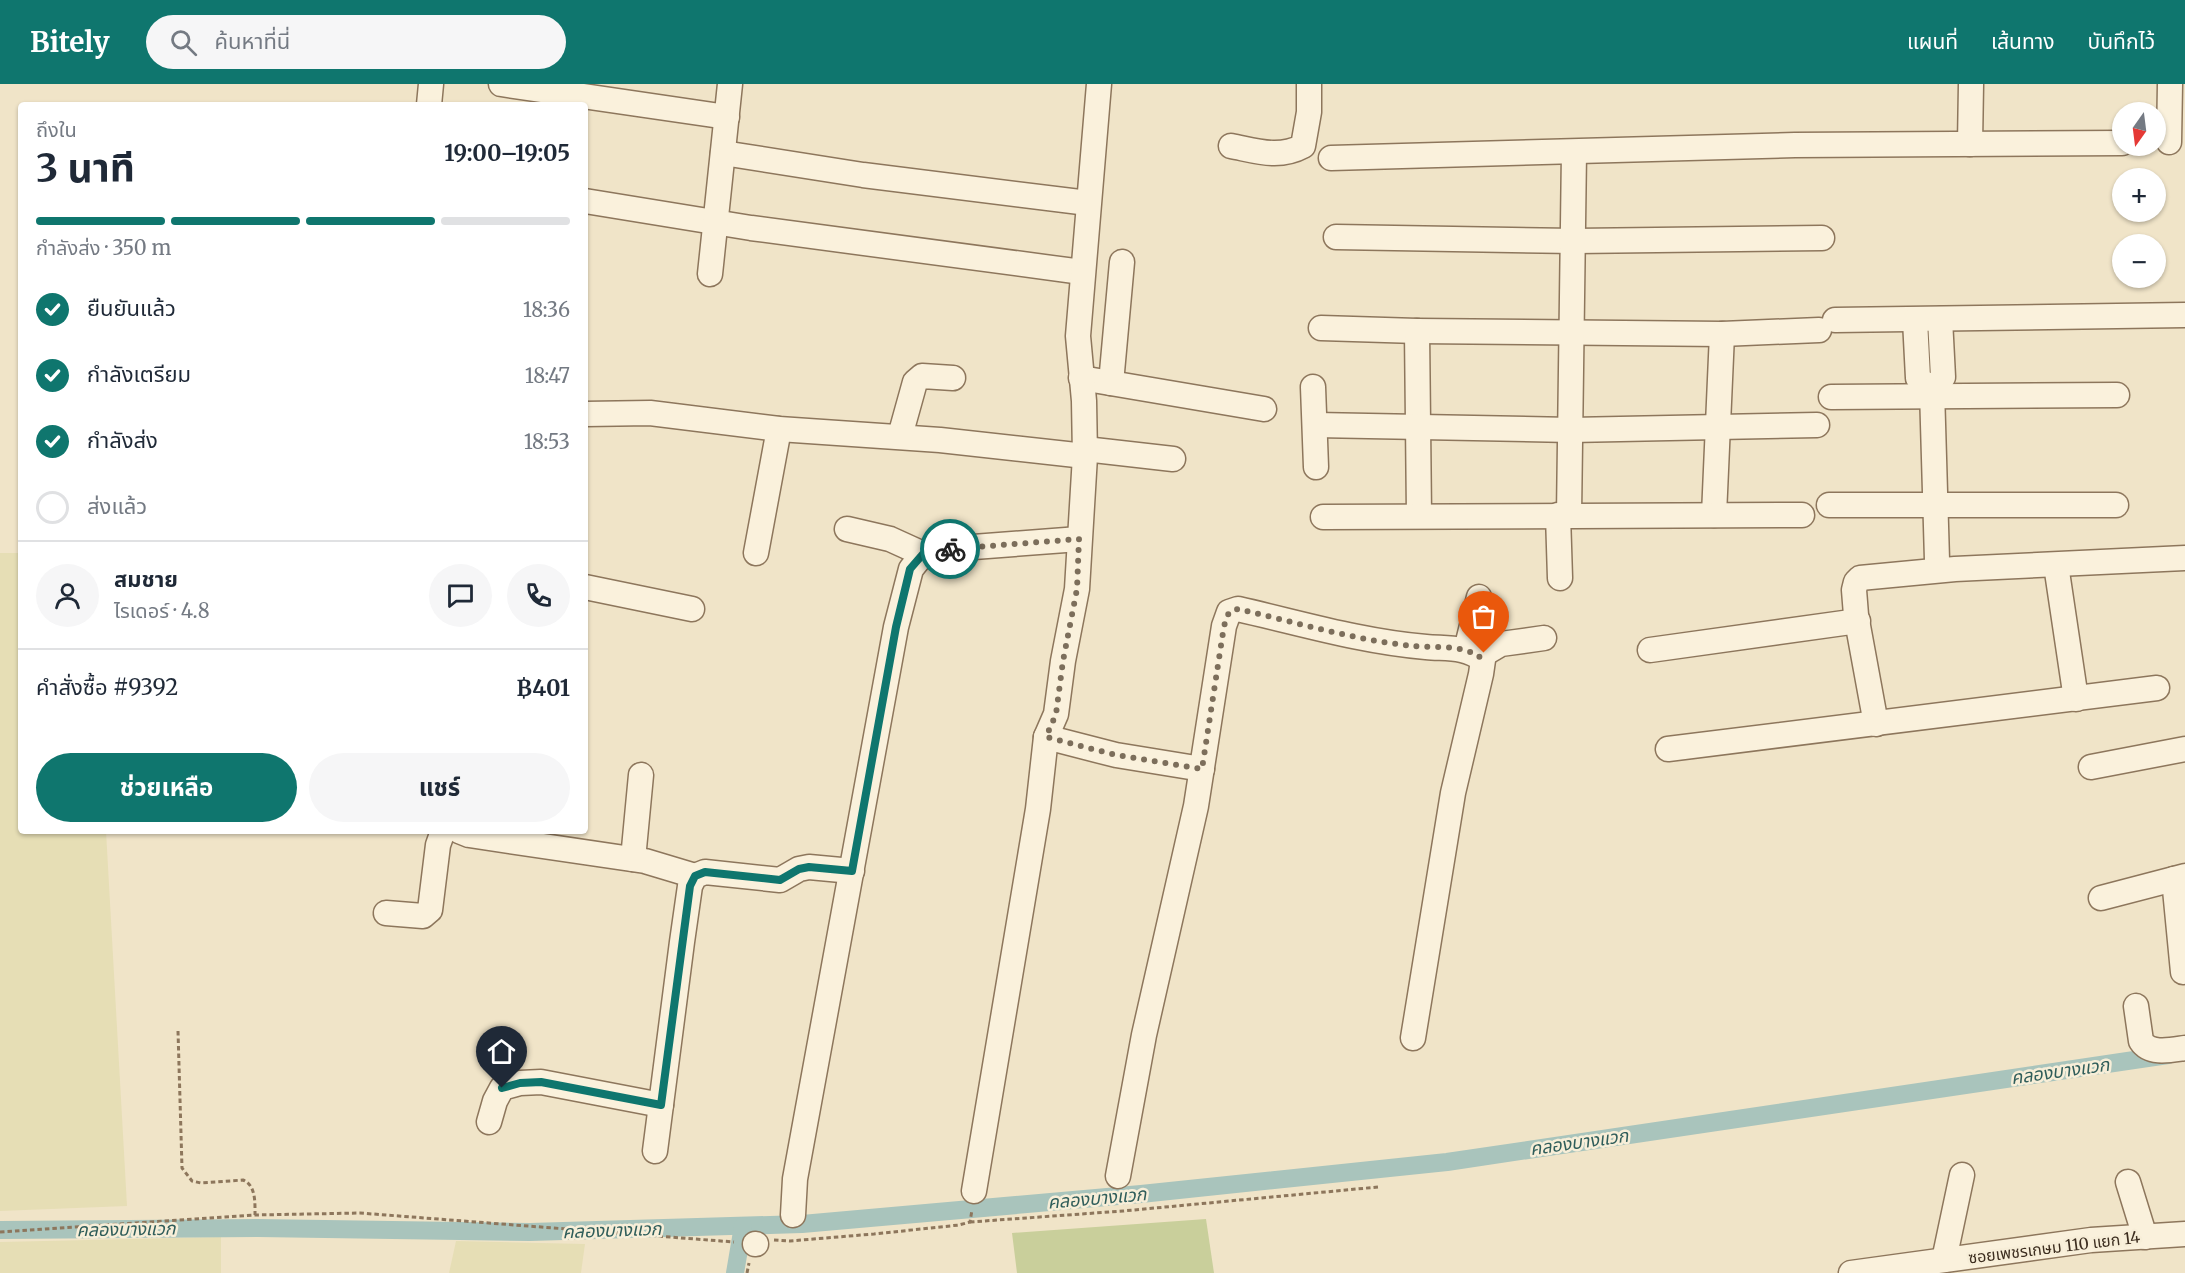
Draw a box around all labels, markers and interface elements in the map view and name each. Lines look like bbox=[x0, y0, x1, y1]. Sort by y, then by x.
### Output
search box bbox=[146, 15, 566, 69]
text: Bitely bbox=[30, 24, 110, 60]
icon: search bbox=[167, 26, 200, 59]
text: ค้นหาที่นี่ bbox=[215, 27, 290, 55]
text: แผนที่ bbox=[1907, 28, 1958, 55]
text: เส้นทาง bbox=[1991, 28, 2055, 55]
text: บันทึกไว้ bbox=[2088, 28, 2155, 55]
north arrow bbox=[2112, 102, 2166, 156]
map controls bbox=[2112, 102, 2166, 288]
text: ถึงใน bbox=[36, 117, 77, 142]
text: 19:00–19:05 bbox=[444, 139, 570, 167]
text: 3 นาที bbox=[36, 144, 135, 193]
button: + bbox=[2112, 168, 2166, 222]
button: − bbox=[2112, 234, 2166, 288]
text: กำลังส่ง · 350 m bbox=[36, 235, 171, 260]
icon: check bbox=[36, 293, 69, 326]
text: ยืนยันแล้ว bbox=[87, 294, 176, 322]
text: 18:36 bbox=[523, 297, 570, 322]
icon: check bbox=[36, 359, 69, 392]
text: กำลังเตรียม bbox=[87, 360, 191, 388]
text: 18:47 bbox=[525, 363, 570, 388]
icon: check bbox=[36, 425, 69, 458]
text: กำลังส่ง bbox=[87, 426, 158, 454]
text: 18:53 bbox=[524, 429, 570, 454]
text: ส่งแล้ว bbox=[87, 492, 147, 520]
courier bbox=[920, 519, 980, 579]
icon: bike bbox=[934, 533, 967, 566]
button: person bbox=[36, 564, 99, 627]
button: chat bbox=[429, 564, 492, 627]
button: phone bbox=[507, 564, 570, 627]
text: สมชาย bbox=[114, 565, 178, 593]
pin bbox=[1458, 591, 1509, 653]
text: ไรเดอร์ · 4.8 bbox=[114, 598, 210, 623]
icon: bag bbox=[1467, 600, 1500, 633]
text: คำสั่งซื้อ #9392 bbox=[36, 673, 178, 701]
text: ฿401 bbox=[517, 674, 570, 702]
button: ช่วยเหลือ bbox=[36, 753, 297, 822]
button: แชร์ bbox=[309, 753, 570, 822]
pin bbox=[476, 1026, 527, 1088]
icon: home bbox=[485, 1035, 518, 1068]
water label: คลองบางแวก bbox=[2009, 1053, 2112, 1089]
water label: คลองบางแวก bbox=[1528, 1124, 1631, 1160]
water label: คลองบางแวก bbox=[1047, 1182, 1148, 1214]
water label: คลองบางแวก bbox=[76, 1217, 177, 1241]
water label: คลองบางแวก bbox=[562, 1217, 663, 1243]
street label: ซอยเพชรเกษม 110 แยก 14 bbox=[1967, 1227, 2141, 1267]

